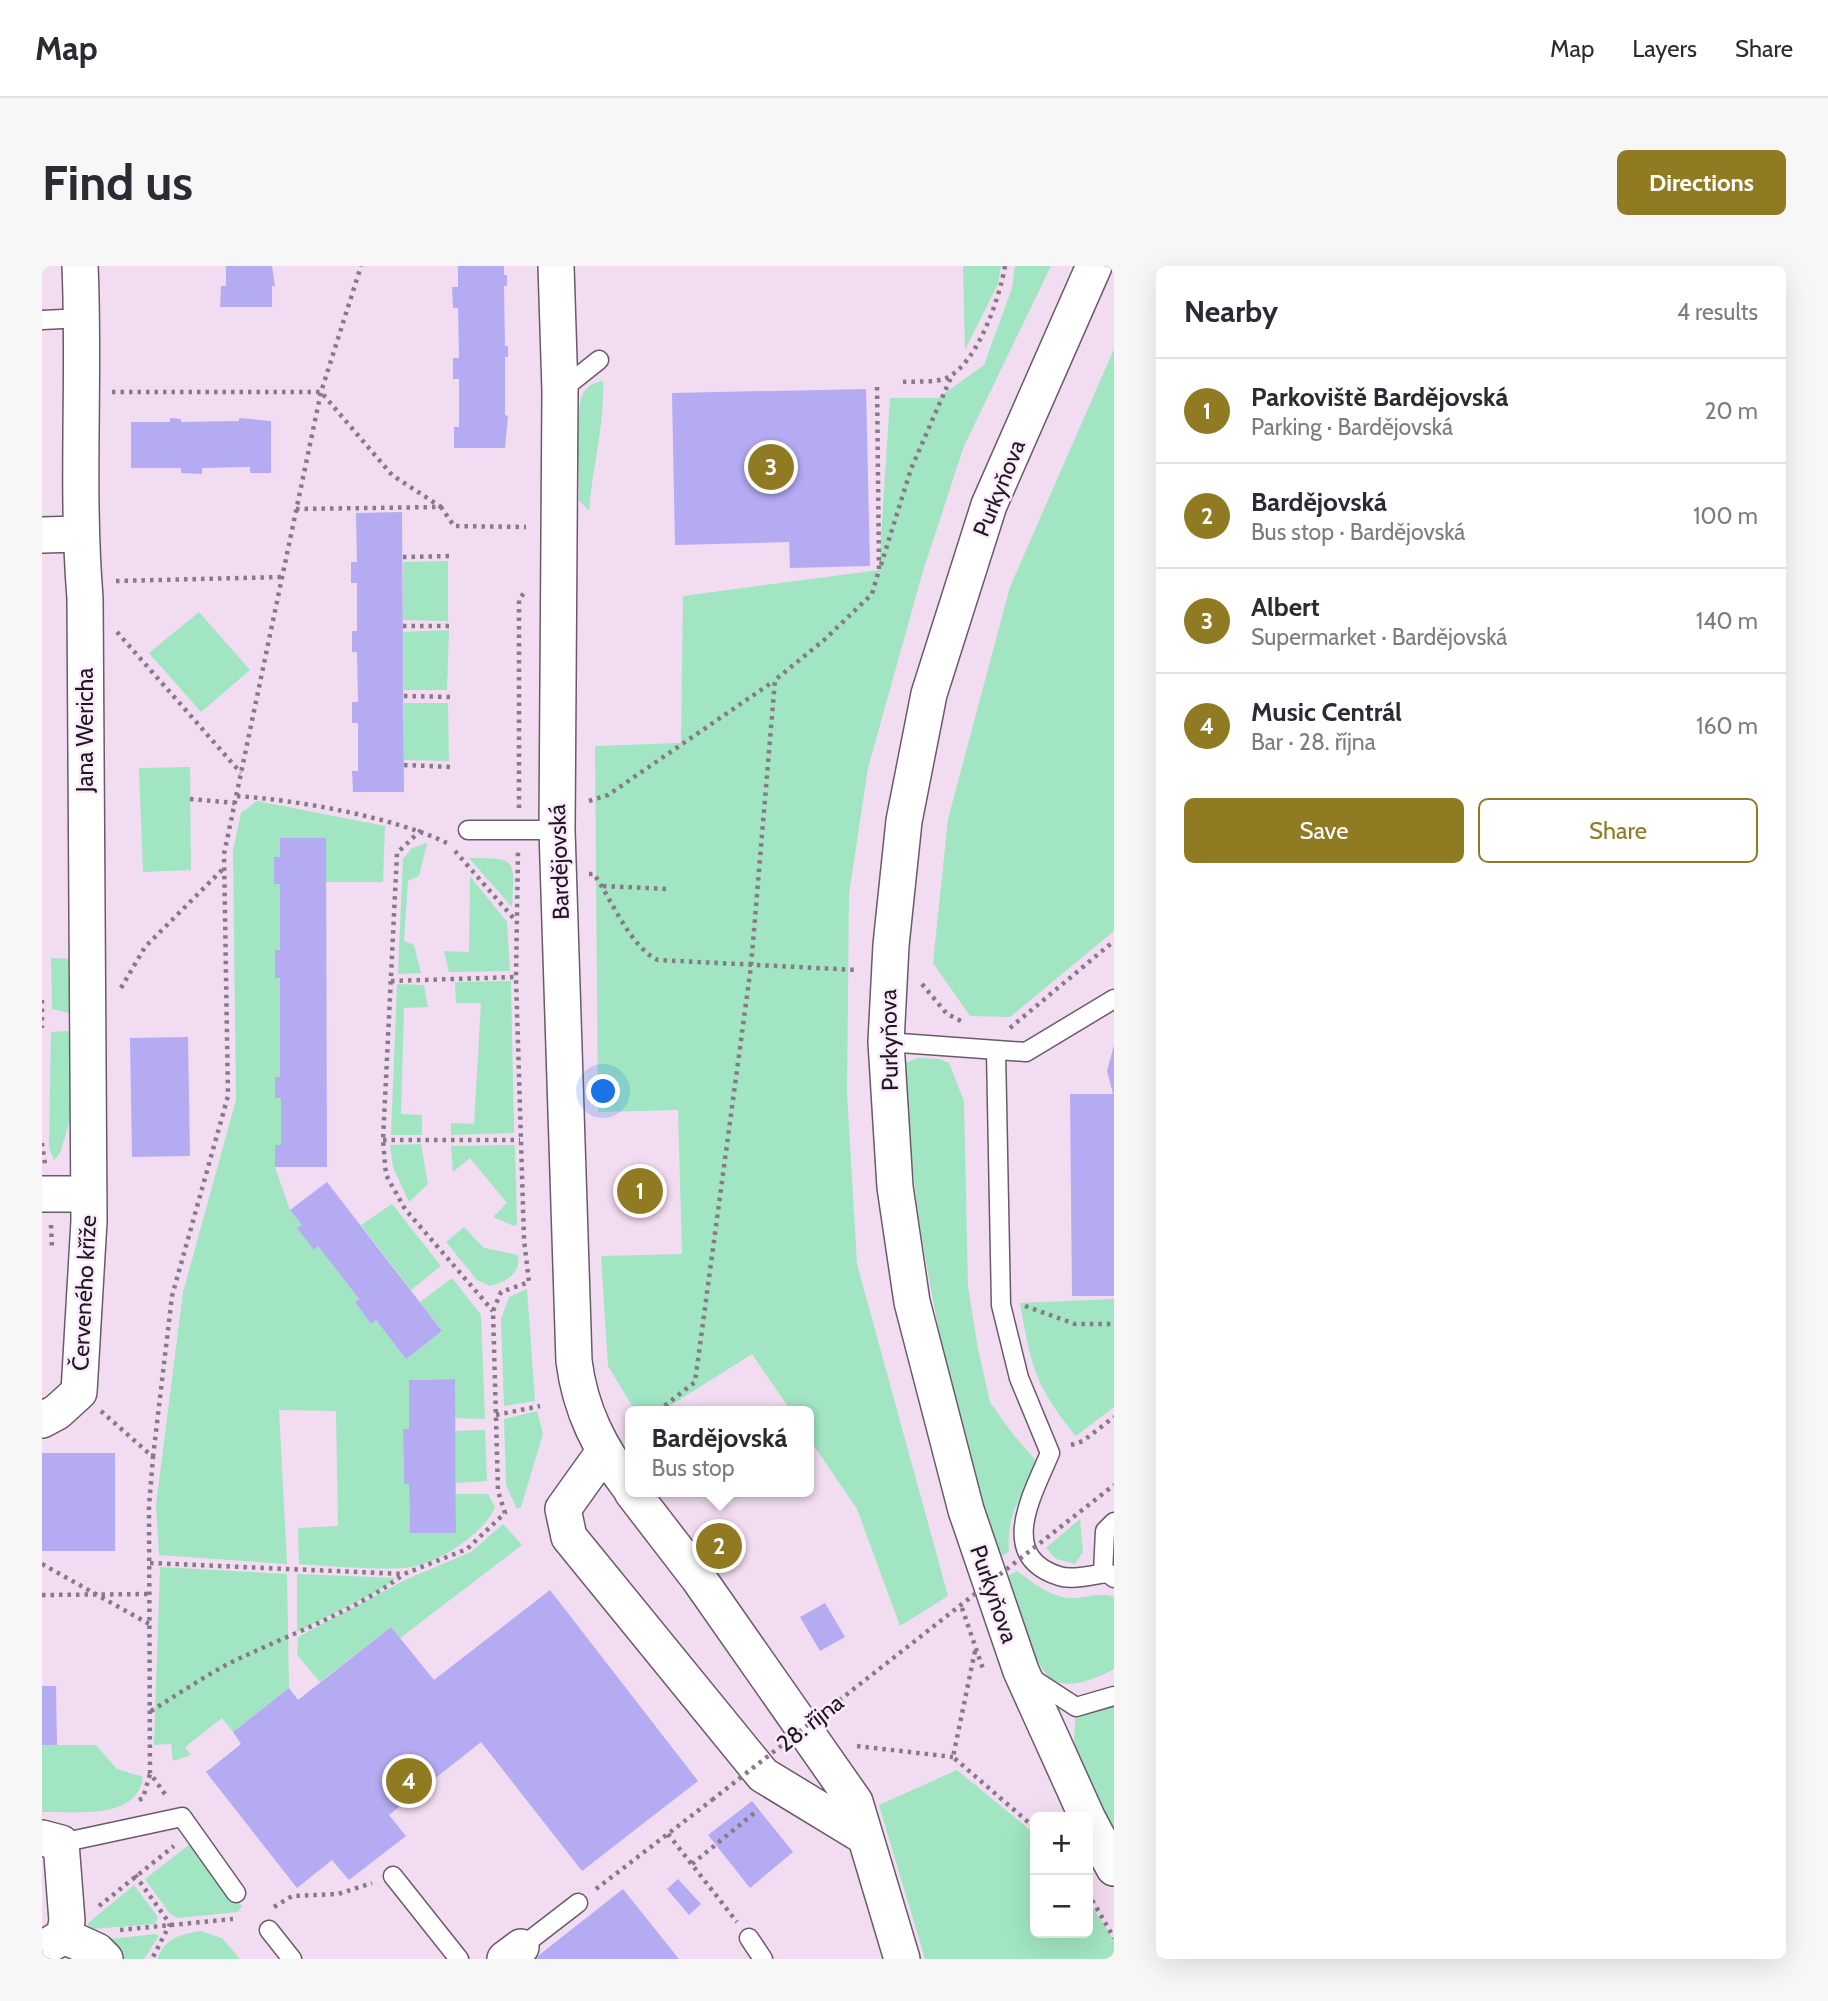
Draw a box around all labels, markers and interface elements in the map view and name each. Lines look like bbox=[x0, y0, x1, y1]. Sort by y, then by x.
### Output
text: Map bbox=[35, 28, 98, 68]
text: Map bbox=[1550, 34, 1594, 63]
text: Layers bbox=[1632, 34, 1697, 63]
text: Share bbox=[1735, 34, 1793, 63]
button: Directions bbox=[1617, 150, 1786, 215]
text: Find us bbox=[42, 153, 193, 212]
text: Nearby bbox=[1184, 293, 1278, 330]
text: 4 results bbox=[1677, 298, 1758, 326]
text: Parkoviště Bardějovská bbox=[1251, 381, 1509, 413]
text: 1 bbox=[1203, 397, 1211, 425]
text: 20 m bbox=[1705, 397, 1758, 425]
text: Parking · Bardějovská bbox=[1251, 413, 1453, 441]
street label: Purkyňova bbox=[967, 436, 1031, 540]
pin: 3 bbox=[748, 441, 794, 493]
text: Bardějovská bbox=[1251, 486, 1387, 518]
text: 2 bbox=[1201, 502, 1213, 530]
text: 100 m bbox=[1693, 502, 1758, 530]
text: Bus stop · Bardějovská bbox=[1251, 518, 1465, 546]
text: Albert bbox=[1251, 591, 1320, 623]
text: 3 bbox=[1201, 607, 1213, 635]
text: 140 m bbox=[1696, 607, 1758, 635]
text: Supermarket · Bardějovská bbox=[1251, 623, 1507, 651]
street label: Jana Wericha bbox=[71, 668, 99, 793]
text: Music Centrál bbox=[1251, 696, 1402, 728]
text: 4 bbox=[1200, 712, 1214, 740]
text: 160 m bbox=[1696, 712, 1758, 740]
text: Bar · 28. října bbox=[1251, 728, 1376, 756]
button: Save bbox=[1184, 798, 1464, 863]
button: Share bbox=[1478, 798, 1758, 863]
street label: Bardějovská bbox=[543, 804, 575, 920]
street label: Purkyňova bbox=[874, 989, 904, 1091]
your location bbox=[586, 1074, 620, 1108]
pin: 1 bbox=[617, 1165, 663, 1217]
street label: Červeného kříže bbox=[65, 1214, 102, 1372]
popup bbox=[625, 1406, 814, 1497]
text: Bardějovská bbox=[652, 1422, 787, 1454]
text: Bus stop bbox=[652, 1454, 735, 1482]
pin: 2 bbox=[696, 1520, 742, 1572]
street label: Purkyňova bbox=[964, 1541, 1024, 1647]
street label: 28. října bbox=[771, 1688, 849, 1758]
pin: 4 bbox=[386, 1755, 432, 1807]
map controls bbox=[1030, 1812, 1093, 1938]
button: + bbox=[1030, 1812, 1093, 1875]
button: − bbox=[1030, 1875, 1093, 1938]

